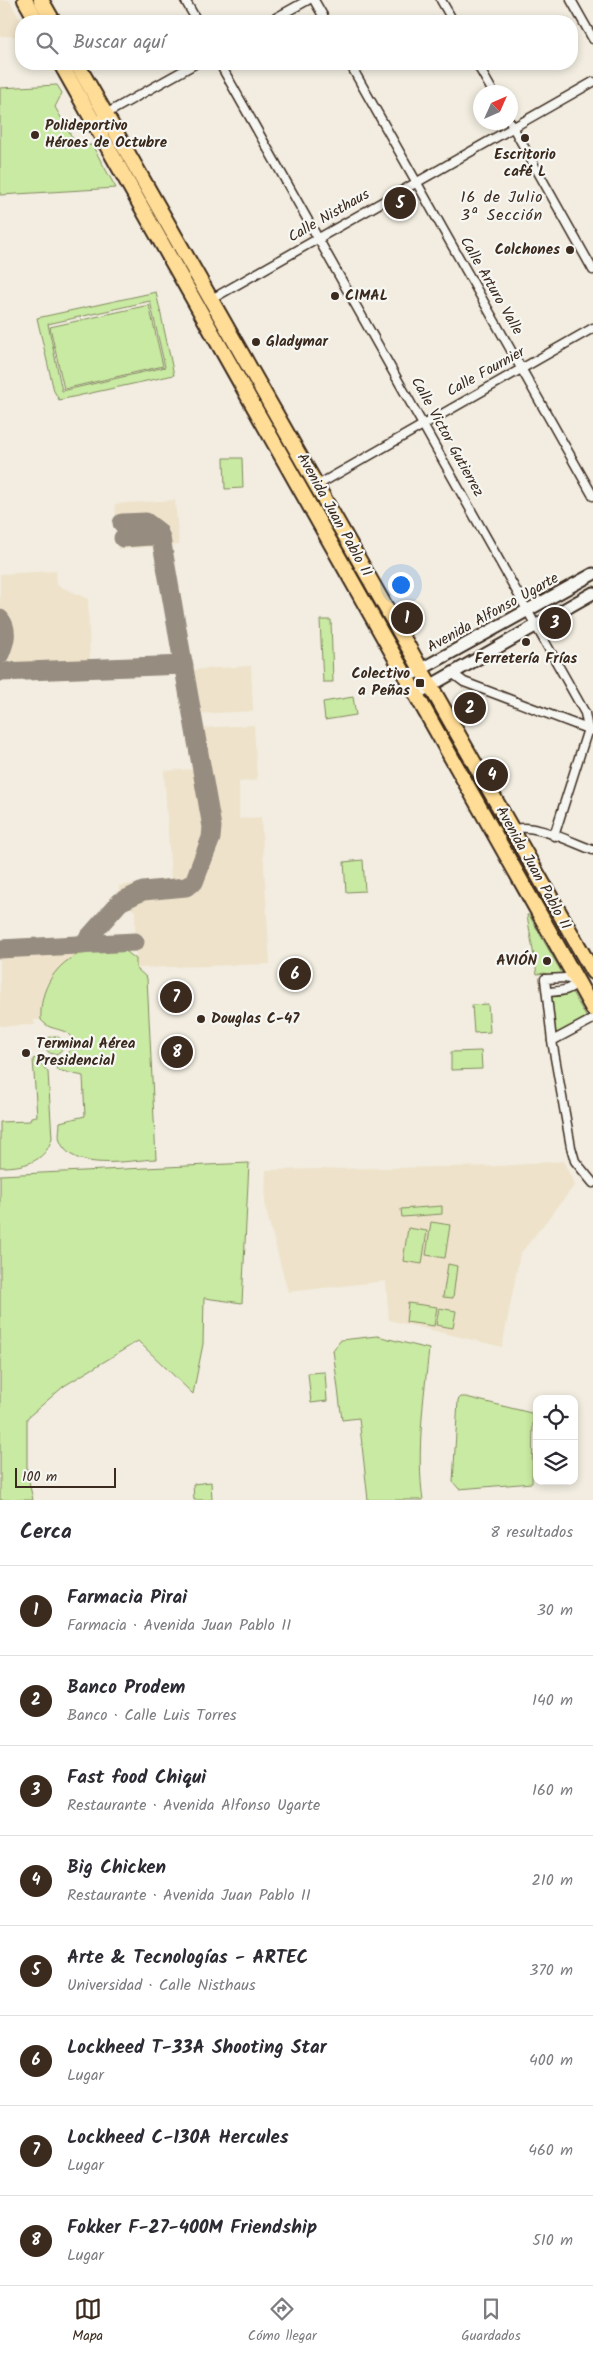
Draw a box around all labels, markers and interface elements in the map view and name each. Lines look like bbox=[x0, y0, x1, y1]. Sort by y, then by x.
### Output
search box bbox=[15, 15, 578, 70]
text: Buscar aquí bbox=[73, 28, 165, 58]
icon: search bbox=[33, 29, 61, 57]
north arrow bbox=[473, 85, 518, 130]
place label: Polideportivo Héroes de Octubre bbox=[45, 114, 168, 155]
marker: Polideportivo Héroes de Octubre bbox=[29, 129, 41, 141]
marker: Escritorio café L bbox=[519, 132, 531, 144]
place label: Escritorio café L bbox=[494, 143, 556, 184]
street label: Calle Nisthaus bbox=[284, 183, 375, 249]
pin: 5 bbox=[384, 184, 416, 222]
district label: 16 de Julio 3ª Sección bbox=[460, 185, 544, 228]
street label: Calle Arturo Valle bbox=[453, 232, 529, 340]
place label: Colchones bbox=[495, 238, 560, 262]
marker: Colchones bbox=[564, 244, 576, 256]
place label: CIMAL bbox=[345, 284, 388, 308]
marker: CIMAL bbox=[329, 290, 341, 302]
place label: Gladymar bbox=[266, 330, 328, 354]
marker: Gladymar bbox=[250, 336, 262, 348]
street label: Calle Fournier bbox=[442, 340, 530, 403]
street label: Calle Victor Gutierrez bbox=[404, 373, 490, 502]
street label: Avenida Juan Pablo II bbox=[290, 449, 378, 582]
street label: Avenida Alfonso Ugarte bbox=[423, 567, 563, 659]
your location bbox=[388, 572, 414, 598]
pin: 1 bbox=[391, 599, 423, 637]
pin: 3 bbox=[539, 604, 571, 642]
marker: Ferretería Frías bbox=[520, 636, 532, 648]
place label: Ferretería Frías bbox=[475, 647, 577, 671]
place label: Colectivo a Peñas bbox=[351, 662, 410, 703]
marker: Colectivo a Peñas bbox=[414, 677, 426, 689]
pin: 2 bbox=[454, 689, 486, 727]
pin: 4 bbox=[476, 756, 508, 794]
street label: Avenida Juan Pablo II bbox=[489, 802, 577, 935]
place label: AVIÓN bbox=[496, 949, 538, 973]
pin: 6 bbox=[279, 955, 311, 993]
marker: AVIÓN bbox=[541, 955, 553, 967]
pin: 7 bbox=[160, 978, 192, 1016]
place label: Douglas C-47 bbox=[211, 1007, 300, 1031]
marker: Douglas C-47 bbox=[195, 1013, 207, 1025]
place label: Terminal Aérea Presidencial bbox=[36, 1032, 136, 1073]
pin: 8 bbox=[161, 1033, 193, 1071]
marker: Terminal Aérea Presidencial bbox=[20, 1047, 32, 1059]
map controls bbox=[533, 1395, 578, 1485]
button: locate bbox=[533, 1395, 578, 1440]
button: layers bbox=[533, 1440, 578, 1485]
scale bar bbox=[15, 1465, 116, 1488]
text: 100 m bbox=[22, 1466, 57, 1488]
text: Cerca bbox=[20, 1516, 72, 1549]
text: 8 resultados bbox=[490, 1520, 573, 1545]
text: Farmacia Pirai bbox=[67, 1583, 187, 1613]
text: 1 bbox=[34, 1598, 38, 1623]
text: 30 m bbox=[537, 1598, 573, 1623]
text: Farmacia · Avenida Juan Pablo II bbox=[67, 1613, 291, 1638]
text: Banco Prodem bbox=[67, 1673, 185, 1703]
text: 2 bbox=[31, 1688, 41, 1713]
text: 140 m bbox=[532, 1688, 573, 1713]
text: Banco · Calle Luis Torres bbox=[67, 1703, 237, 1728]
text: Fast food Chiqui bbox=[67, 1763, 206, 1793]
text: 3 bbox=[32, 1778, 40, 1803]
text: 160 m bbox=[532, 1778, 573, 1803]
text: Restaurante · Avenida Alfonso Ugarte bbox=[67, 1793, 320, 1818]
text: Big Chicken bbox=[67, 1853, 166, 1883]
text: 4 bbox=[32, 1868, 40, 1893]
text: 210 m bbox=[532, 1868, 573, 1893]
text: Restaurante · Avenida Juan Pablo II bbox=[67, 1883, 311, 1908]
text: Arte & Tecnologías - ARTEC bbox=[67, 1943, 308, 1973]
text: 5 bbox=[32, 1958, 40, 1983]
text: 370 m bbox=[529, 1958, 573, 1983]
text: Universidad · Calle Nisthaus bbox=[67, 1973, 256, 1998]
text: Lockheed T-33A Shooting Star bbox=[67, 2033, 327, 2063]
text: 6 bbox=[32, 2048, 40, 2073]
text: 400 m bbox=[529, 2048, 573, 2073]
text: Lugar bbox=[67, 2063, 104, 2088]
text: Lockheed C-130A Hercules bbox=[67, 2123, 289, 2153]
text: 7 bbox=[32, 2138, 40, 2163]
text: 460 m bbox=[528, 2138, 573, 2163]
text: Lugar bbox=[67, 2153, 104, 2178]
text: Fokker F-27-400M Friendship bbox=[67, 2213, 317, 2243]
text: 8 bbox=[31, 2228, 41, 2253]
text: 510 m bbox=[532, 2228, 573, 2253]
text: Lugar bbox=[67, 2243, 104, 2268]
tab: Mapa bbox=[72, 2295, 103, 2347]
tab: Cómo llegar bbox=[248, 2295, 317, 2347]
tab: Guardados bbox=[461, 2295, 521, 2347]

